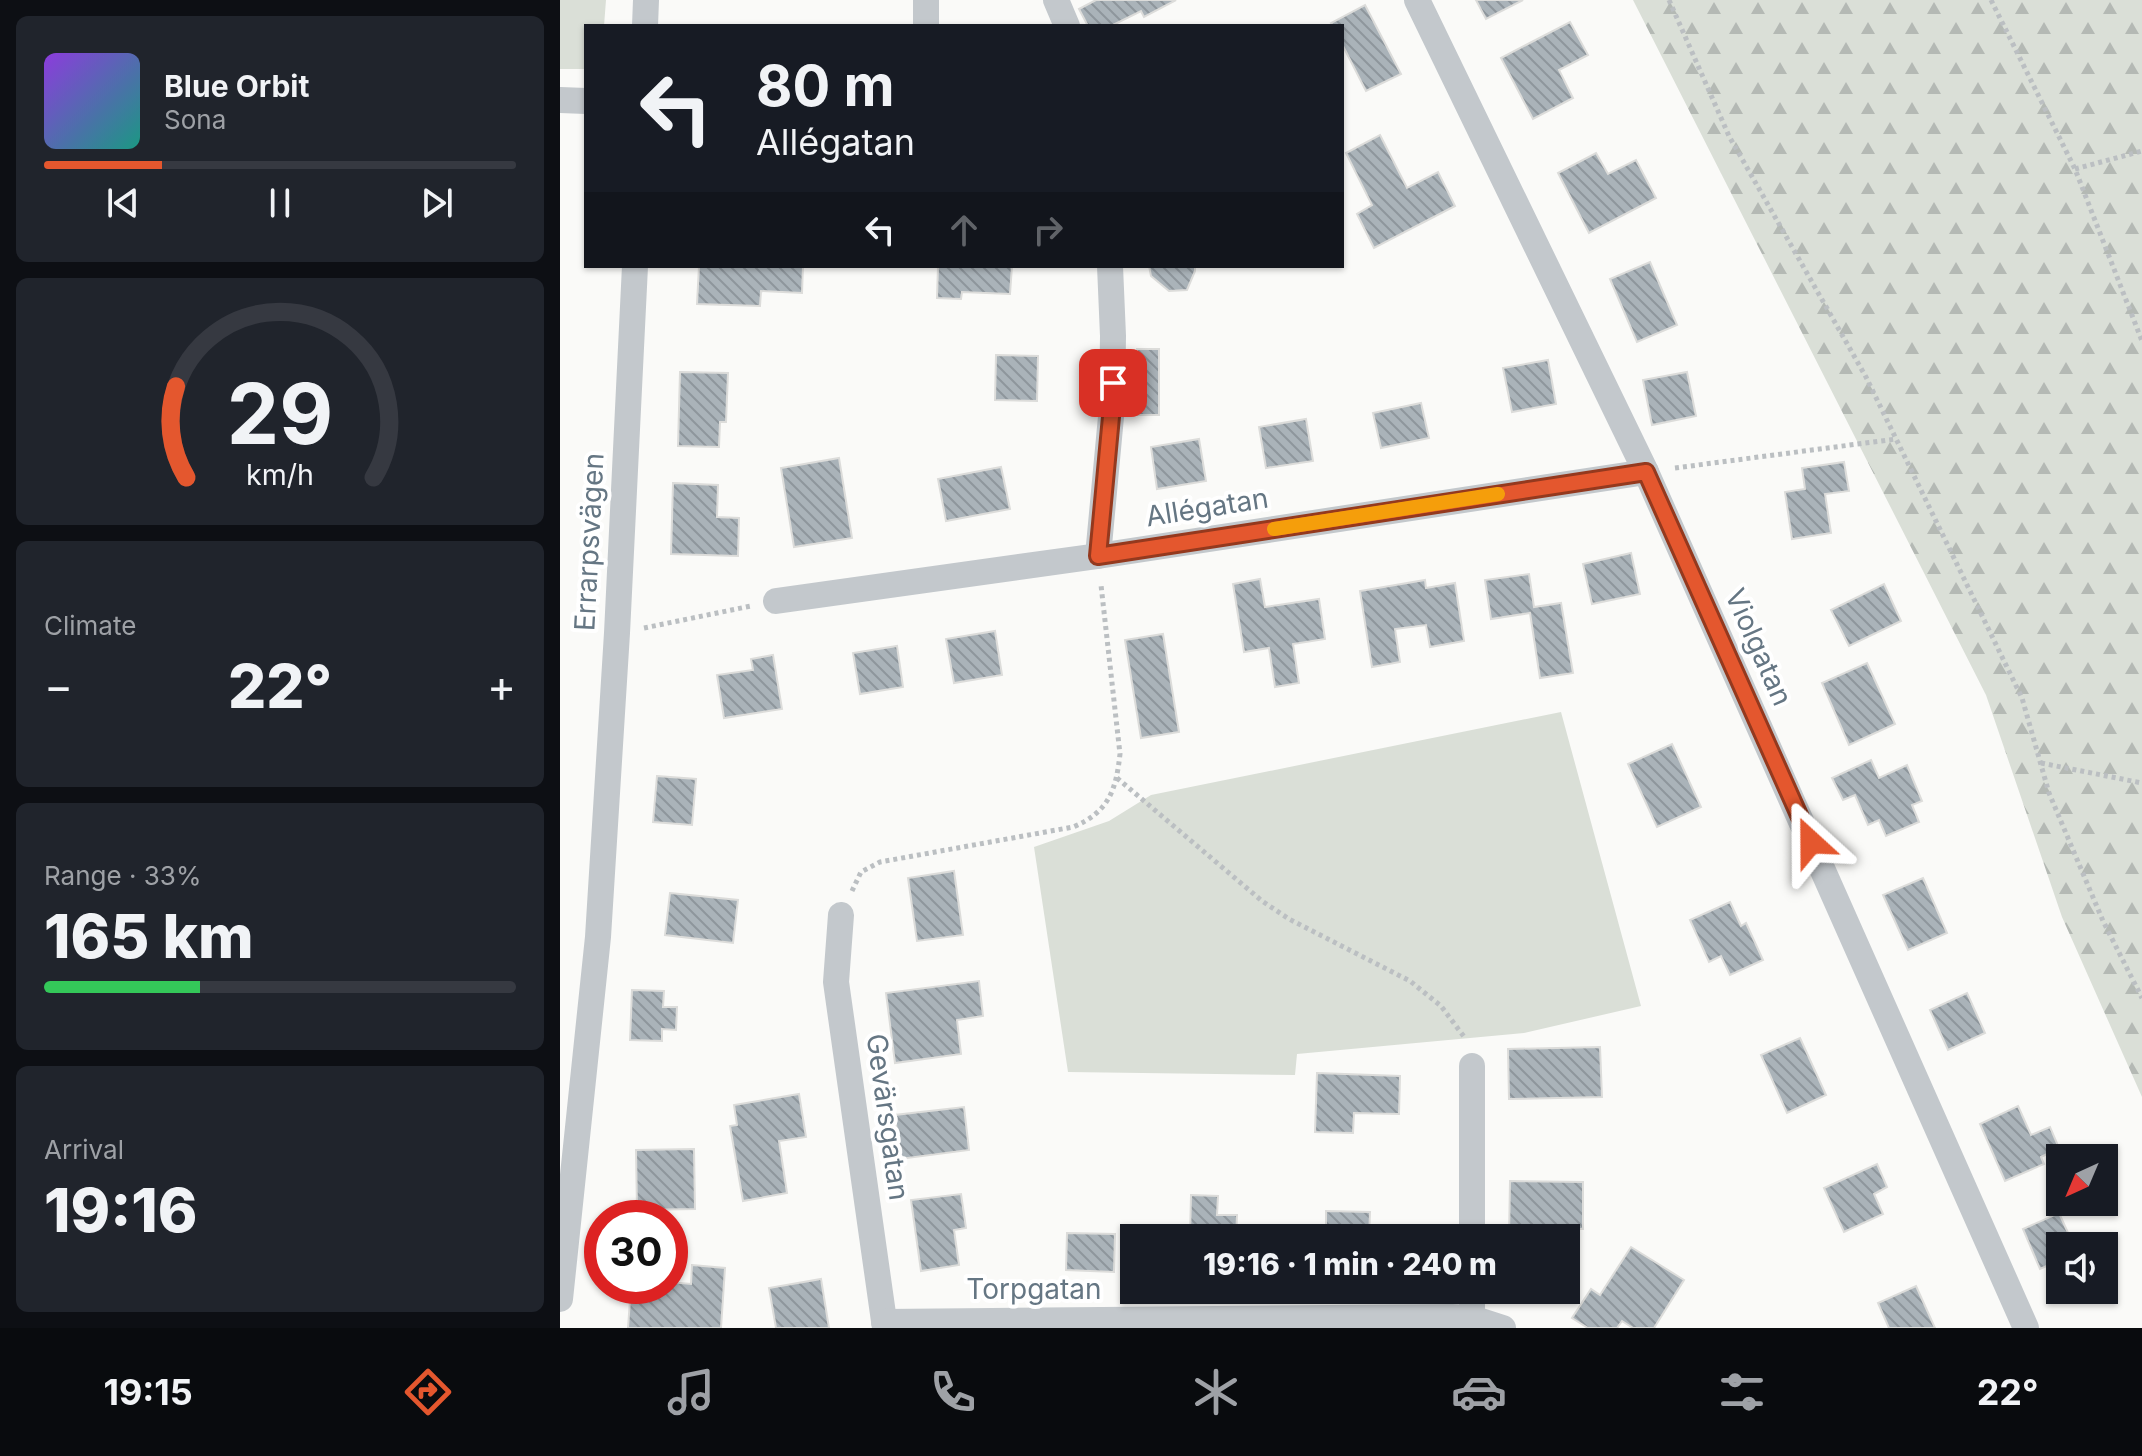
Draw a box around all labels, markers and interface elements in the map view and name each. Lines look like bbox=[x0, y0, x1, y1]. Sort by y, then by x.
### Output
text: 80 m bbox=[756, 52, 895, 120]
icon: left bbox=[624, 56, 728, 160]
text: Blue Orbit bbox=[164, 68, 309, 104]
text: Sona bbox=[164, 104, 226, 135]
text: Allégatan bbox=[756, 120, 915, 164]
icon: previous bbox=[101, 181, 145, 225]
icon: pause bbox=[258, 181, 302, 225]
icon: next bbox=[415, 181, 459, 225]
icon: left bbox=[858, 208, 902, 252]
icon: ahead bbox=[942, 208, 986, 252]
icon: right bbox=[1026, 208, 1070, 252]
pin bbox=[1079, 349, 1147, 417]
icon: arrive bbox=[1091, 361, 1135, 405]
text: 29 bbox=[227, 362, 333, 463]
street label: Errarpsvägen bbox=[567, 452, 611, 632]
text: km/h bbox=[246, 457, 314, 492]
street label: Allégatan bbox=[1143, 481, 1271, 533]
street label: Violgatan bbox=[1718, 583, 1800, 711]
text: Climate bbox=[44, 610, 136, 641]
text: 22° bbox=[228, 650, 332, 722]
text: − bbox=[44, 659, 73, 713]
text: + bbox=[487, 659, 516, 713]
position arrow bbox=[1769, 800, 1853, 884]
text: Range · 33% bbox=[44, 860, 201, 891]
text: 165 km bbox=[44, 900, 254, 972]
street label: Gevärsgatan bbox=[859, 1032, 917, 1202]
text: Arrival bbox=[44, 1134, 124, 1165]
north arrow bbox=[2046, 1144, 2118, 1216]
map controls bbox=[2046, 1144, 2118, 1304]
text: 19:16 bbox=[44, 1174, 198, 1246]
speed limit sign: 30 bbox=[584, 1200, 688, 1304]
button: sound bbox=[2046, 1232, 2118, 1304]
text: 19:16 · 1 min · 240 m bbox=[1203, 1246, 1497, 1282]
street label: Torpgatan bbox=[966, 1272, 1102, 1306]
icon: directions bbox=[400, 1364, 456, 1420]
icon: music bbox=[663, 1364, 719, 1420]
icon: phone bbox=[925, 1364, 981, 1420]
icon: climate bbox=[1188, 1364, 1244, 1420]
icon: car bbox=[1451, 1364, 1507, 1420]
icon: filters bbox=[1714, 1364, 1770, 1420]
text: 19:15 bbox=[103, 1370, 193, 1414]
text: 22° bbox=[1977, 1370, 2039, 1414]

